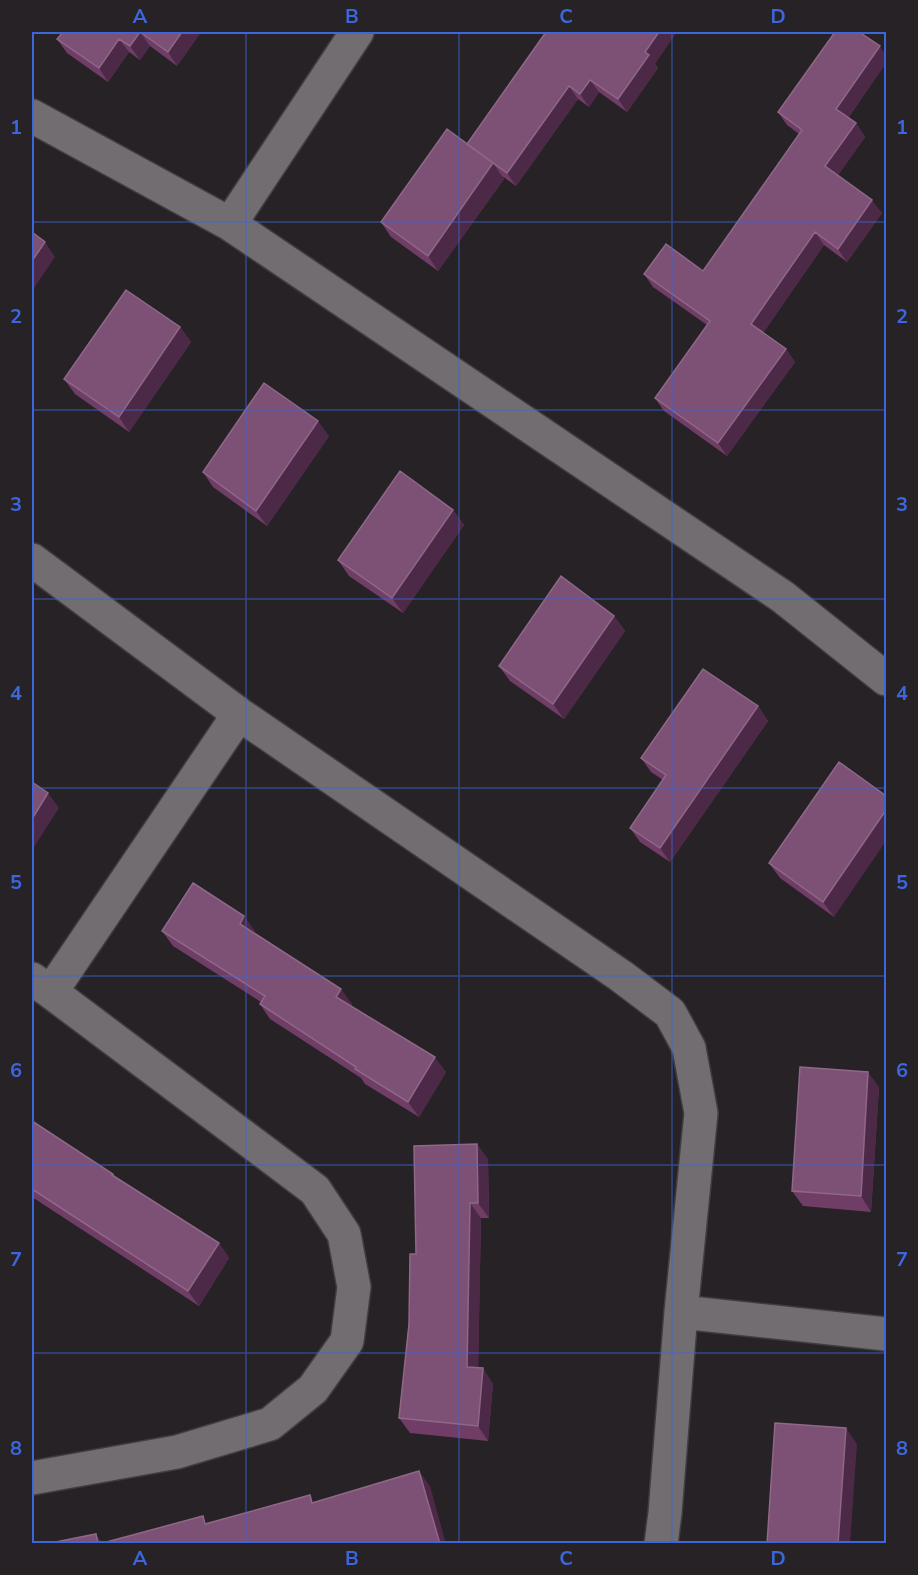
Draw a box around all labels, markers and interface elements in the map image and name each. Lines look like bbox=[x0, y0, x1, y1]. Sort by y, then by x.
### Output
text: A bbox=[133, 3, 148, 30]
text: B bbox=[345, 3, 359, 30]
text: C bbox=[559, 3, 573, 30]
text: D bbox=[770, 3, 786, 30]
text: 1 bbox=[10, 114, 22, 141]
text: 1 bbox=[896, 114, 908, 141]
text: 2 bbox=[10, 303, 22, 330]
text: 2 bbox=[896, 303, 908, 330]
text: 3 bbox=[10, 491, 22, 518]
text: 3 bbox=[896, 491, 908, 518]
text: 4 bbox=[10, 680, 22, 707]
text: 4 bbox=[896, 680, 908, 707]
text: 5 bbox=[10, 869, 22, 896]
text: 5 bbox=[896, 869, 908, 896]
text: 6 bbox=[10, 1057, 22, 1084]
text: 6 bbox=[896, 1057, 908, 1084]
text: 7 bbox=[10, 1246, 22, 1273]
text: 7 bbox=[896, 1246, 908, 1273]
text: 8 bbox=[10, 1435, 22, 1462]
text: 8 bbox=[896, 1435, 908, 1462]
text: A bbox=[133, 1545, 148, 1572]
text: B bbox=[345, 1545, 359, 1572]
text: C bbox=[559, 1545, 573, 1572]
text: D bbox=[770, 1545, 786, 1572]

